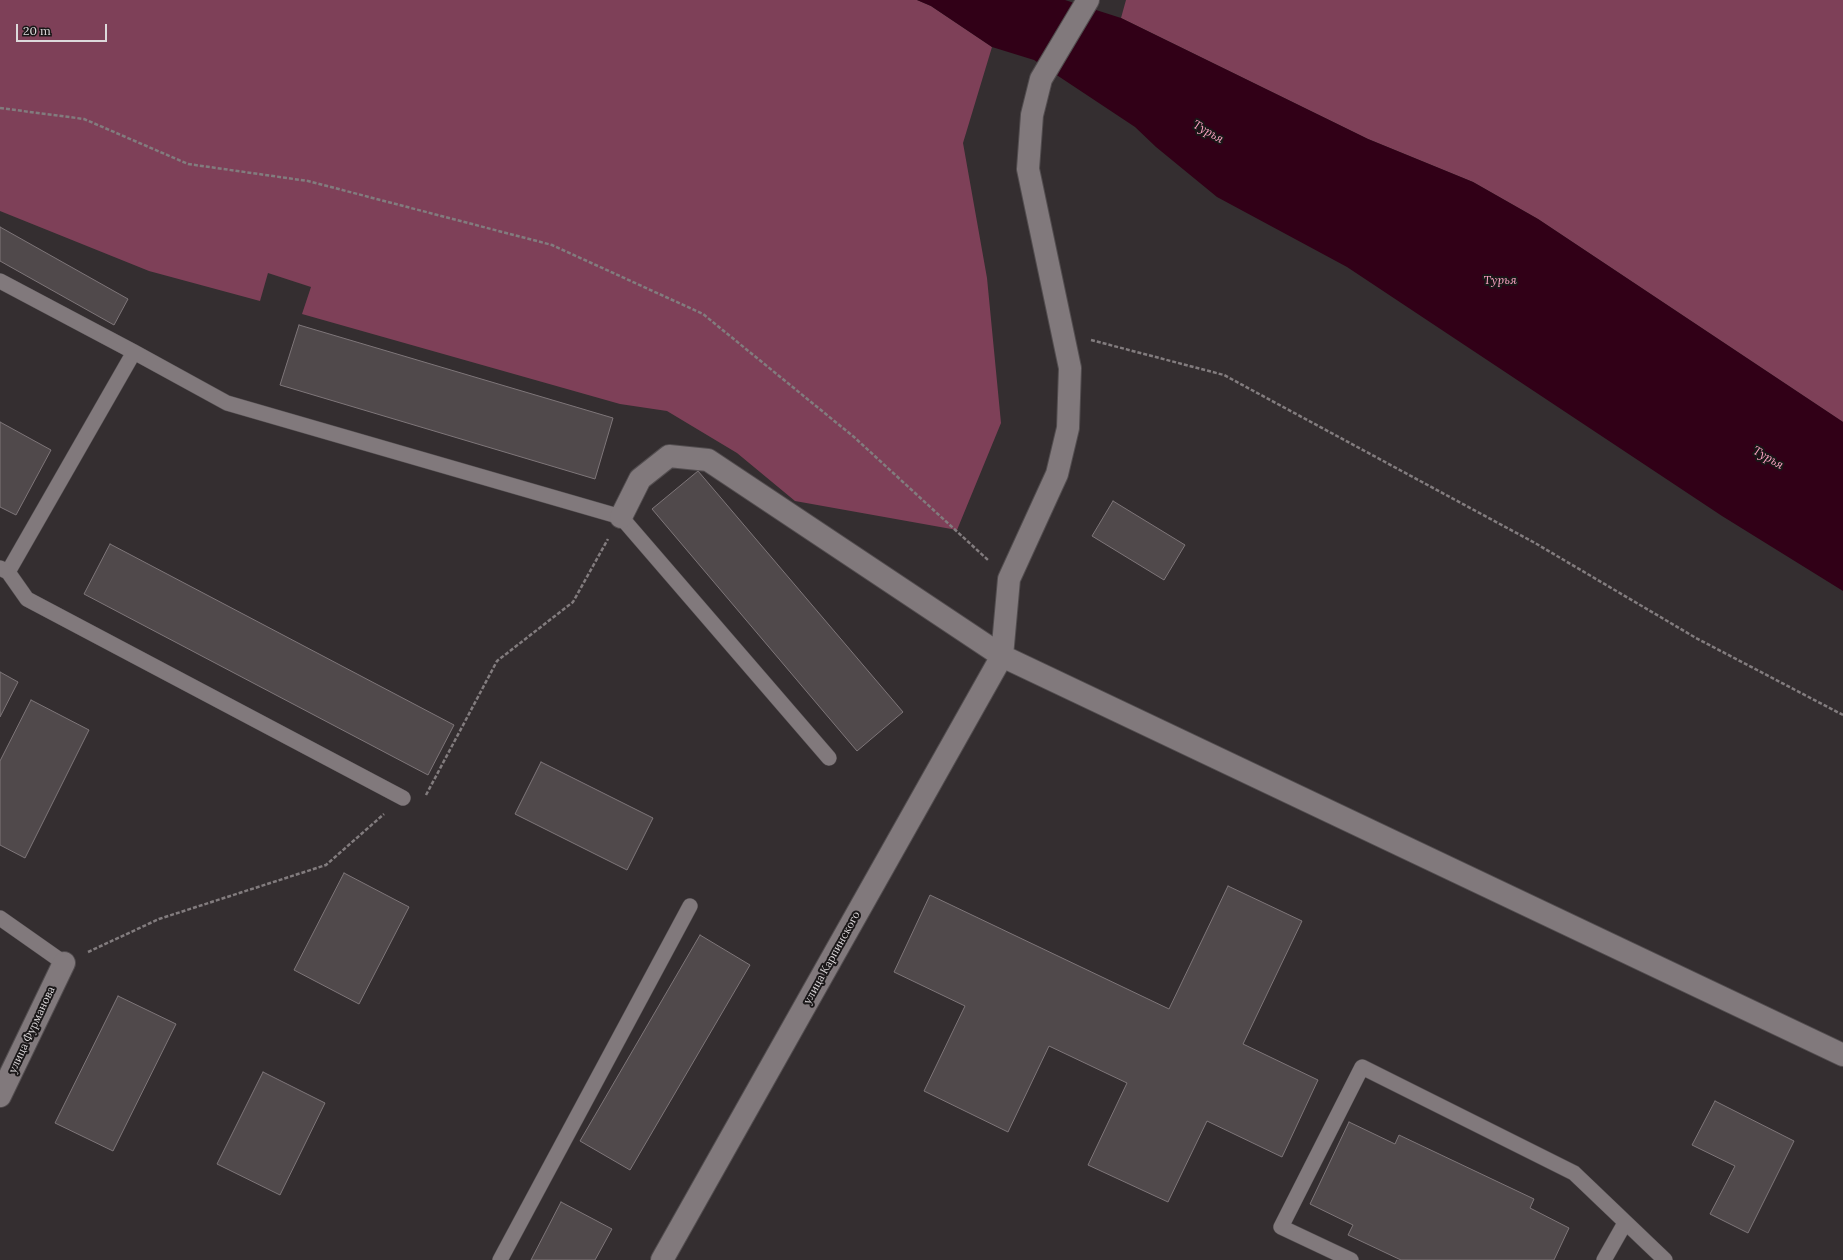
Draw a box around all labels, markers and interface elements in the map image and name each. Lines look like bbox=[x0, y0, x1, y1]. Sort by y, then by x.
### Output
scale bar bbox=[18, 16, 109, 42]
text: 20 m bbox=[23, 23, 51, 38]
water label: Турья bbox=[1190, 117, 1226, 147]
water label: Турья bbox=[1483, 274, 1517, 288]
water label: Турья bbox=[1750, 443, 1786, 473]
street label: улица Карпинского bbox=[801, 909, 863, 1007]
street label: улица Фурманова bbox=[6, 984, 58, 1076]

